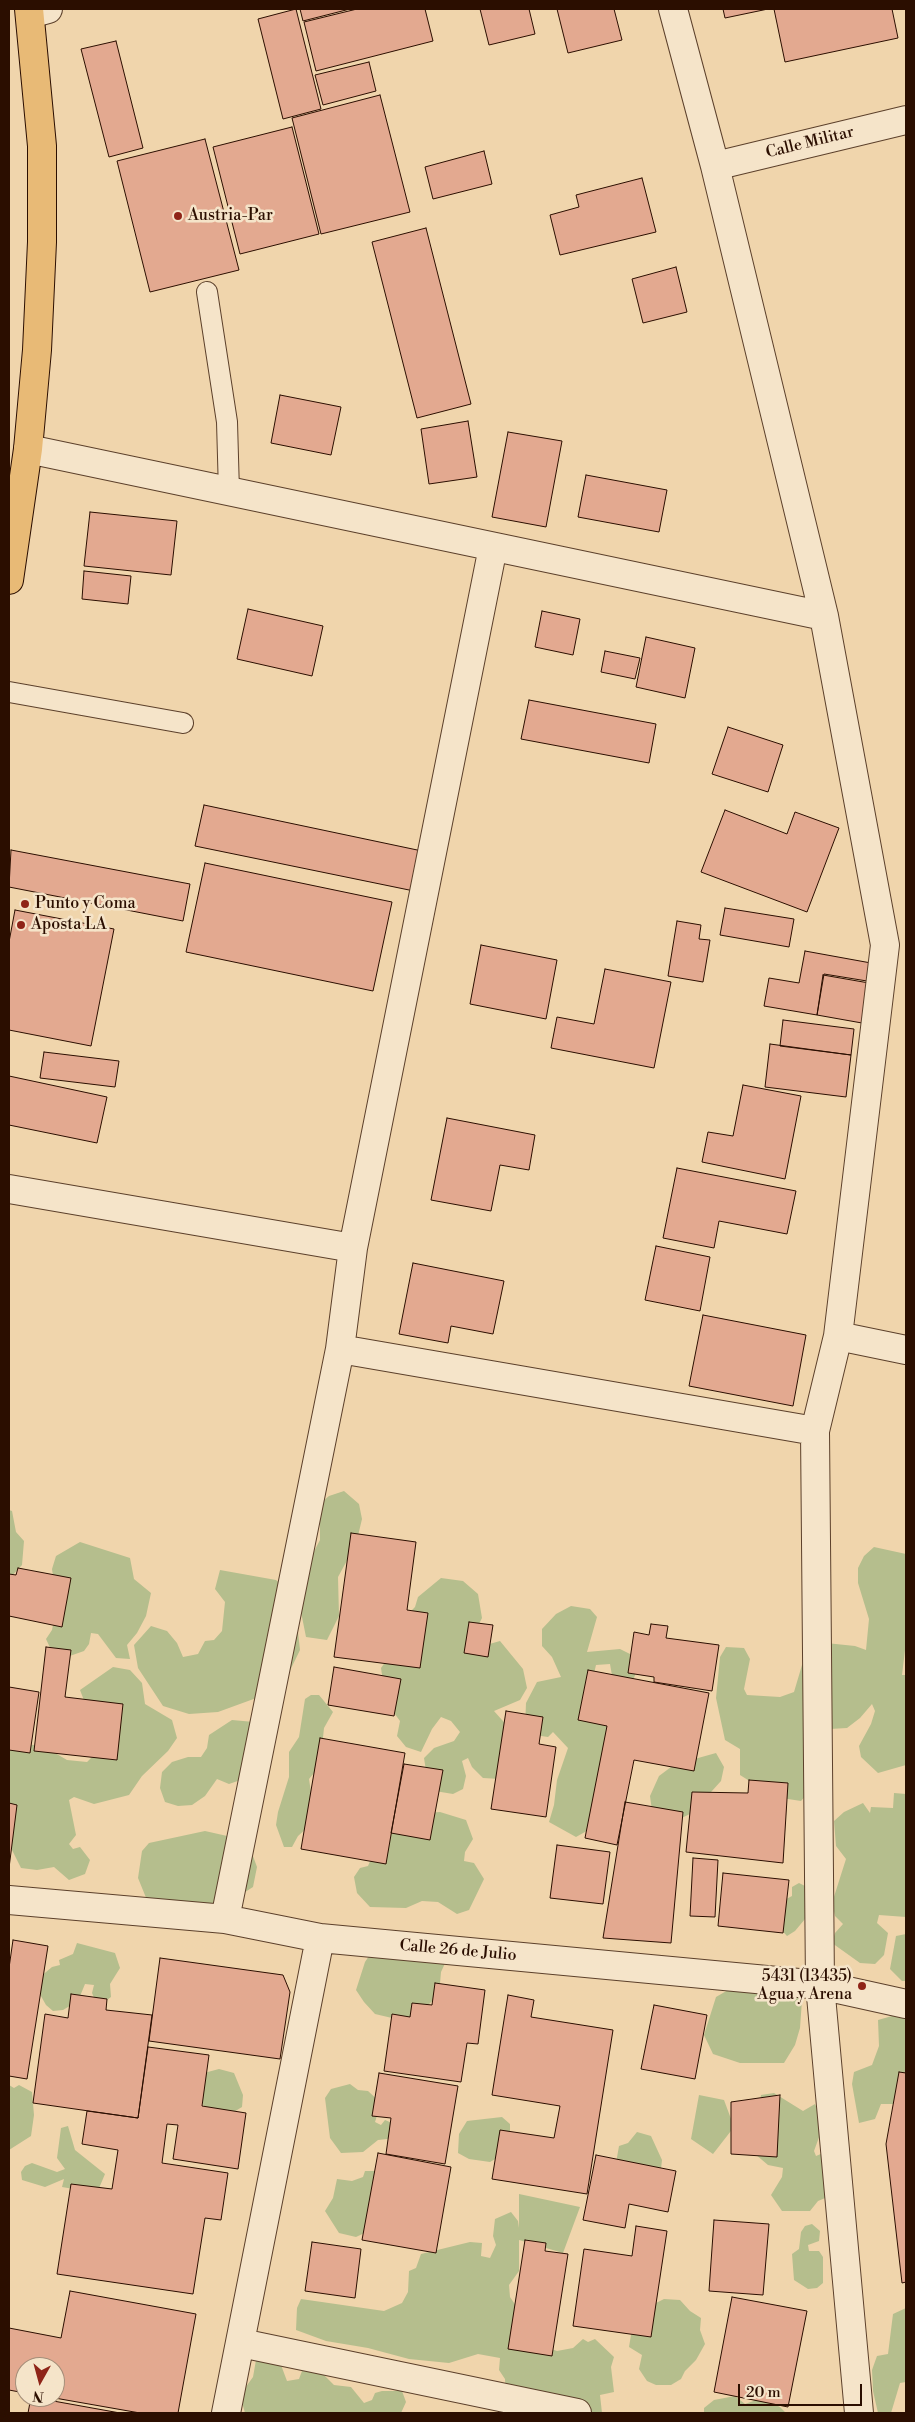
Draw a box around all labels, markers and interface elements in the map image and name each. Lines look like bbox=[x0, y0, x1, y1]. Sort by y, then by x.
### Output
street label: Calle Militar bbox=[764, 123, 856, 163]
place label: Austria-Par bbox=[188, 206, 273, 226]
marker: Austria-Par bbox=[172, 210, 184, 222]
place label: Punto y Coma bbox=[35, 894, 136, 914]
marker: Punto y Coma bbox=[19, 898, 31, 910]
place label: Aposta LA bbox=[31, 915, 107, 935]
marker: Aposta LA bbox=[15, 919, 27, 931]
street label: Calle 26 de Julio bbox=[399, 1936, 517, 1966]
place label: 5431 (13435) Agua y Arena bbox=[757, 1967, 852, 2005]
marker: 5431 (13435) Agua y Arena bbox=[856, 1980, 868, 1992]
north arrow bbox=[15, 2357, 65, 2407]
scale bar bbox=[740, 2374, 864, 2406]
text: 20 m bbox=[746, 2383, 781, 2402]
text: N bbox=[32, 2386, 45, 2406]

